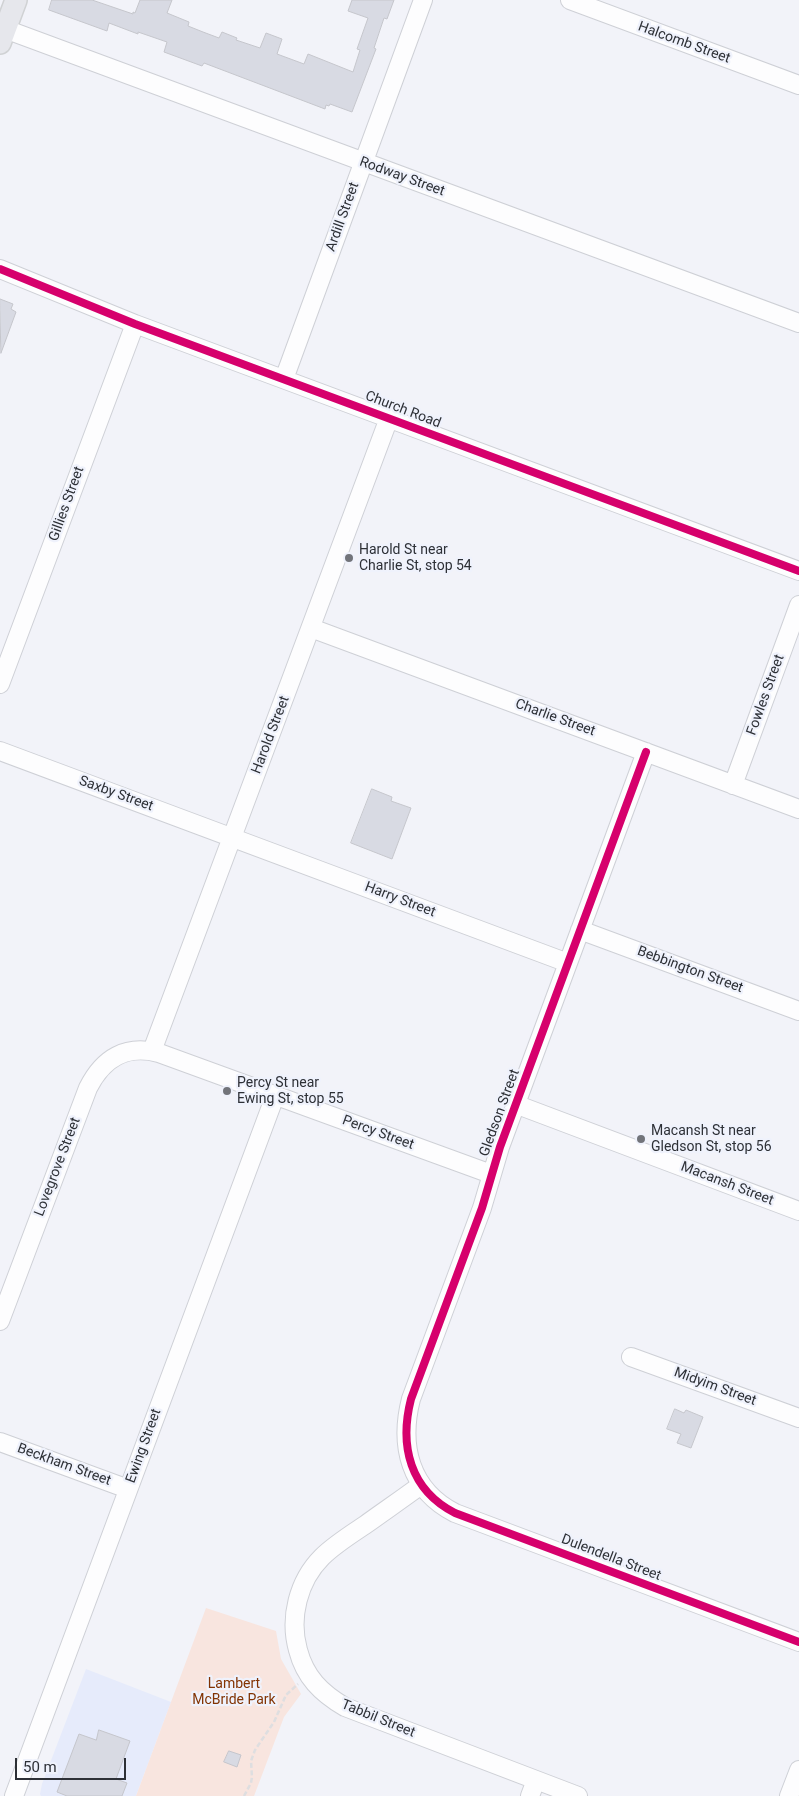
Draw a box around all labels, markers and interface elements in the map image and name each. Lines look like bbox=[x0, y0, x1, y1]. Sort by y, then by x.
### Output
street label: Halcomb Street bbox=[636, 19, 732, 67]
street label: Rodway Street bbox=[357, 154, 447, 200]
street label: Ardill Street bbox=[323, 180, 363, 254]
street label: Church Road bbox=[363, 388, 443, 432]
street label: Gillies Street bbox=[46, 464, 88, 544]
place label: Harold St near Charlie St, stop 54 bbox=[359, 542, 472, 574]
marker: Harold St near Charlie St, stop 54 bbox=[343, 552, 355, 564]
street label: Fowles Street bbox=[744, 652, 788, 738]
street label: Harold Street bbox=[248, 694, 294, 776]
street label: Charlie Street bbox=[513, 696, 597, 740]
street label: Saxby Street bbox=[77, 773, 155, 815]
street label: Harry Street bbox=[362, 879, 438, 921]
street label: Bebbington Street bbox=[635, 943, 745, 997]
street label: Gledson Street bbox=[476, 1067, 524, 1159]
place label: Percy St near Ewing St, stop 55 bbox=[237, 1075, 344, 1108]
marker: Percy St near Ewing St, stop 55 bbox=[221, 1085, 233, 1097]
street label: Percy Street bbox=[340, 1112, 416, 1154]
street label: Lovegrove Street bbox=[31, 1115, 85, 1219]
place label: Macansh St near Gledson St, stop 56 bbox=[651, 1123, 772, 1156]
marker: Macansh St near Gledson St, stop 56 bbox=[635, 1133, 647, 1145]
street label: Macansh Street bbox=[678, 1159, 776, 1209]
street label: Midyim Street bbox=[672, 1364, 758, 1410]
street label: Ewing Street bbox=[123, 1407, 165, 1485]
street label: Beckham Street bbox=[15, 1440, 113, 1490]
street label: Dulendella Street bbox=[559, 1531, 663, 1585]
park label: Lambert McBride Park bbox=[192, 1676, 276, 1708]
street label: Tabbil Street bbox=[339, 1697, 417, 1741]
scale bar bbox=[18, 1748, 129, 1780]
text: 50 m bbox=[23, 1758, 57, 1776]

